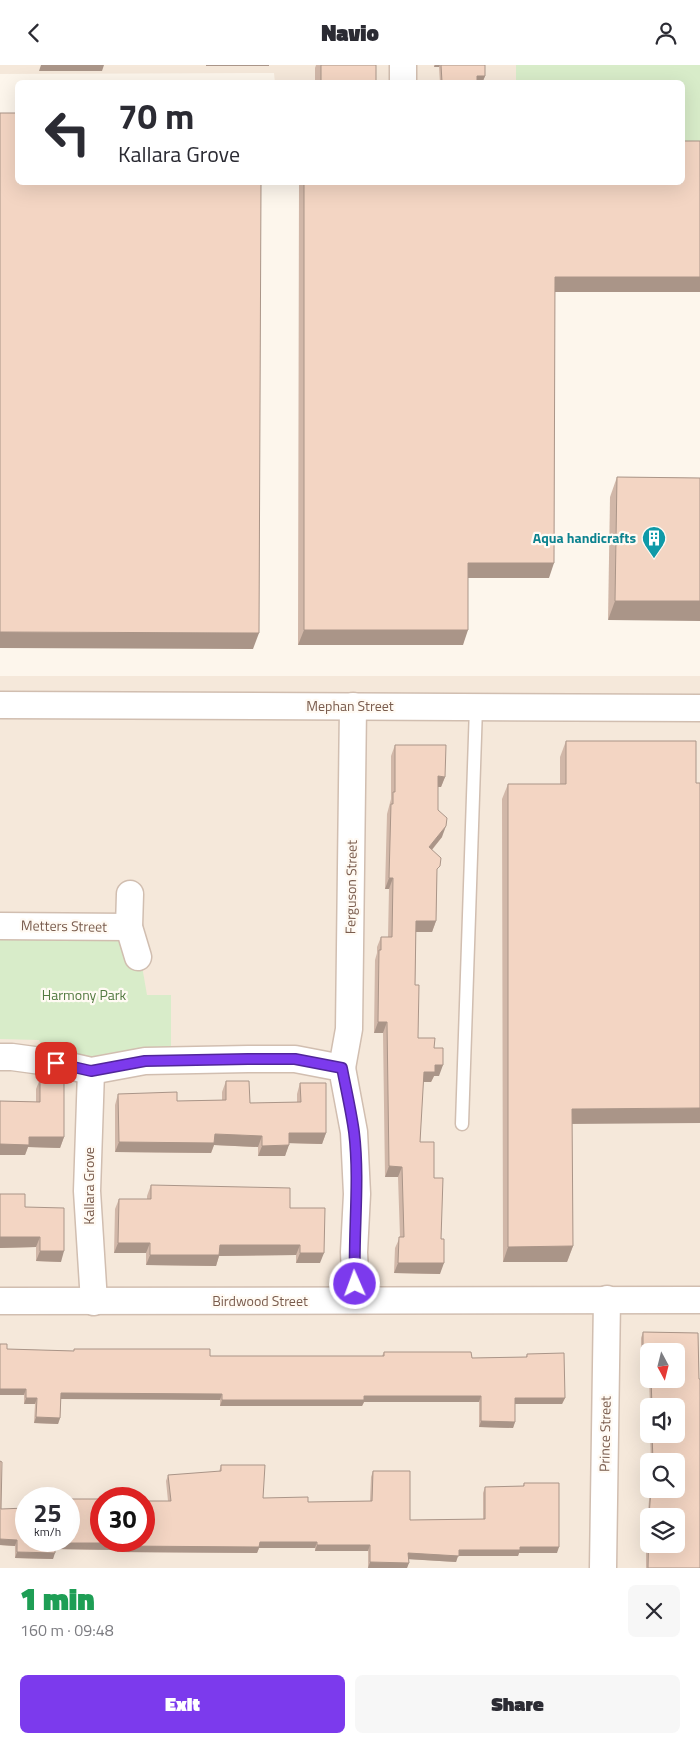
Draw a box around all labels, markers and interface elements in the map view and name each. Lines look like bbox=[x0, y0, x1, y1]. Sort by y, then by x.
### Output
text: Navio bbox=[321, 16, 379, 50]
icon: back bbox=[20, 19, 48, 47]
icon: person bbox=[652, 19, 680, 47]
text: 70 m bbox=[118, 89, 194, 143]
icon: left bbox=[35, 100, 100, 165]
text: Kallara Grove bbox=[118, 137, 240, 171]
building icon: Aqua handicrafts bbox=[641, 525, 667, 559]
place label: Aqua handicrafts bbox=[533, 527, 636, 548]
street label: Mephan Street bbox=[306, 695, 394, 716]
street label: Ferguson Street bbox=[339, 840, 362, 934]
street label: Metters Street bbox=[21, 914, 107, 937]
park label: Harmony Park bbox=[42, 984, 127, 1005]
pin bbox=[35, 1042, 77, 1084]
icon: arrive bbox=[42, 1049, 70, 1077]
street label: Kallara Grove bbox=[78, 1147, 99, 1225]
position arrow bbox=[328, 1257, 380, 1309]
street label: Birdwood Street bbox=[212, 1290, 308, 1311]
north arrow bbox=[640, 1343, 685, 1387]
map controls bbox=[640, 1343, 685, 1553]
street label: Prince Street bbox=[593, 1396, 616, 1472]
button: sound bbox=[640, 1398, 685, 1443]
button: search bbox=[640, 1453, 685, 1498]
speed limit sign: 30 bbox=[90, 1487, 155, 1552]
text: 25 bbox=[33, 1494, 62, 1532]
button: layers bbox=[640, 1508, 685, 1553]
text: km/h bbox=[34, 1522, 61, 1541]
text: 1 min bbox=[20, 1576, 95, 1622]
button: close bbox=[628, 1585, 680, 1637]
text: 160 m · 09:48 bbox=[20, 1618, 114, 1642]
button: Exit bbox=[20, 1675, 345, 1733]
button: Share bbox=[355, 1675, 680, 1733]

